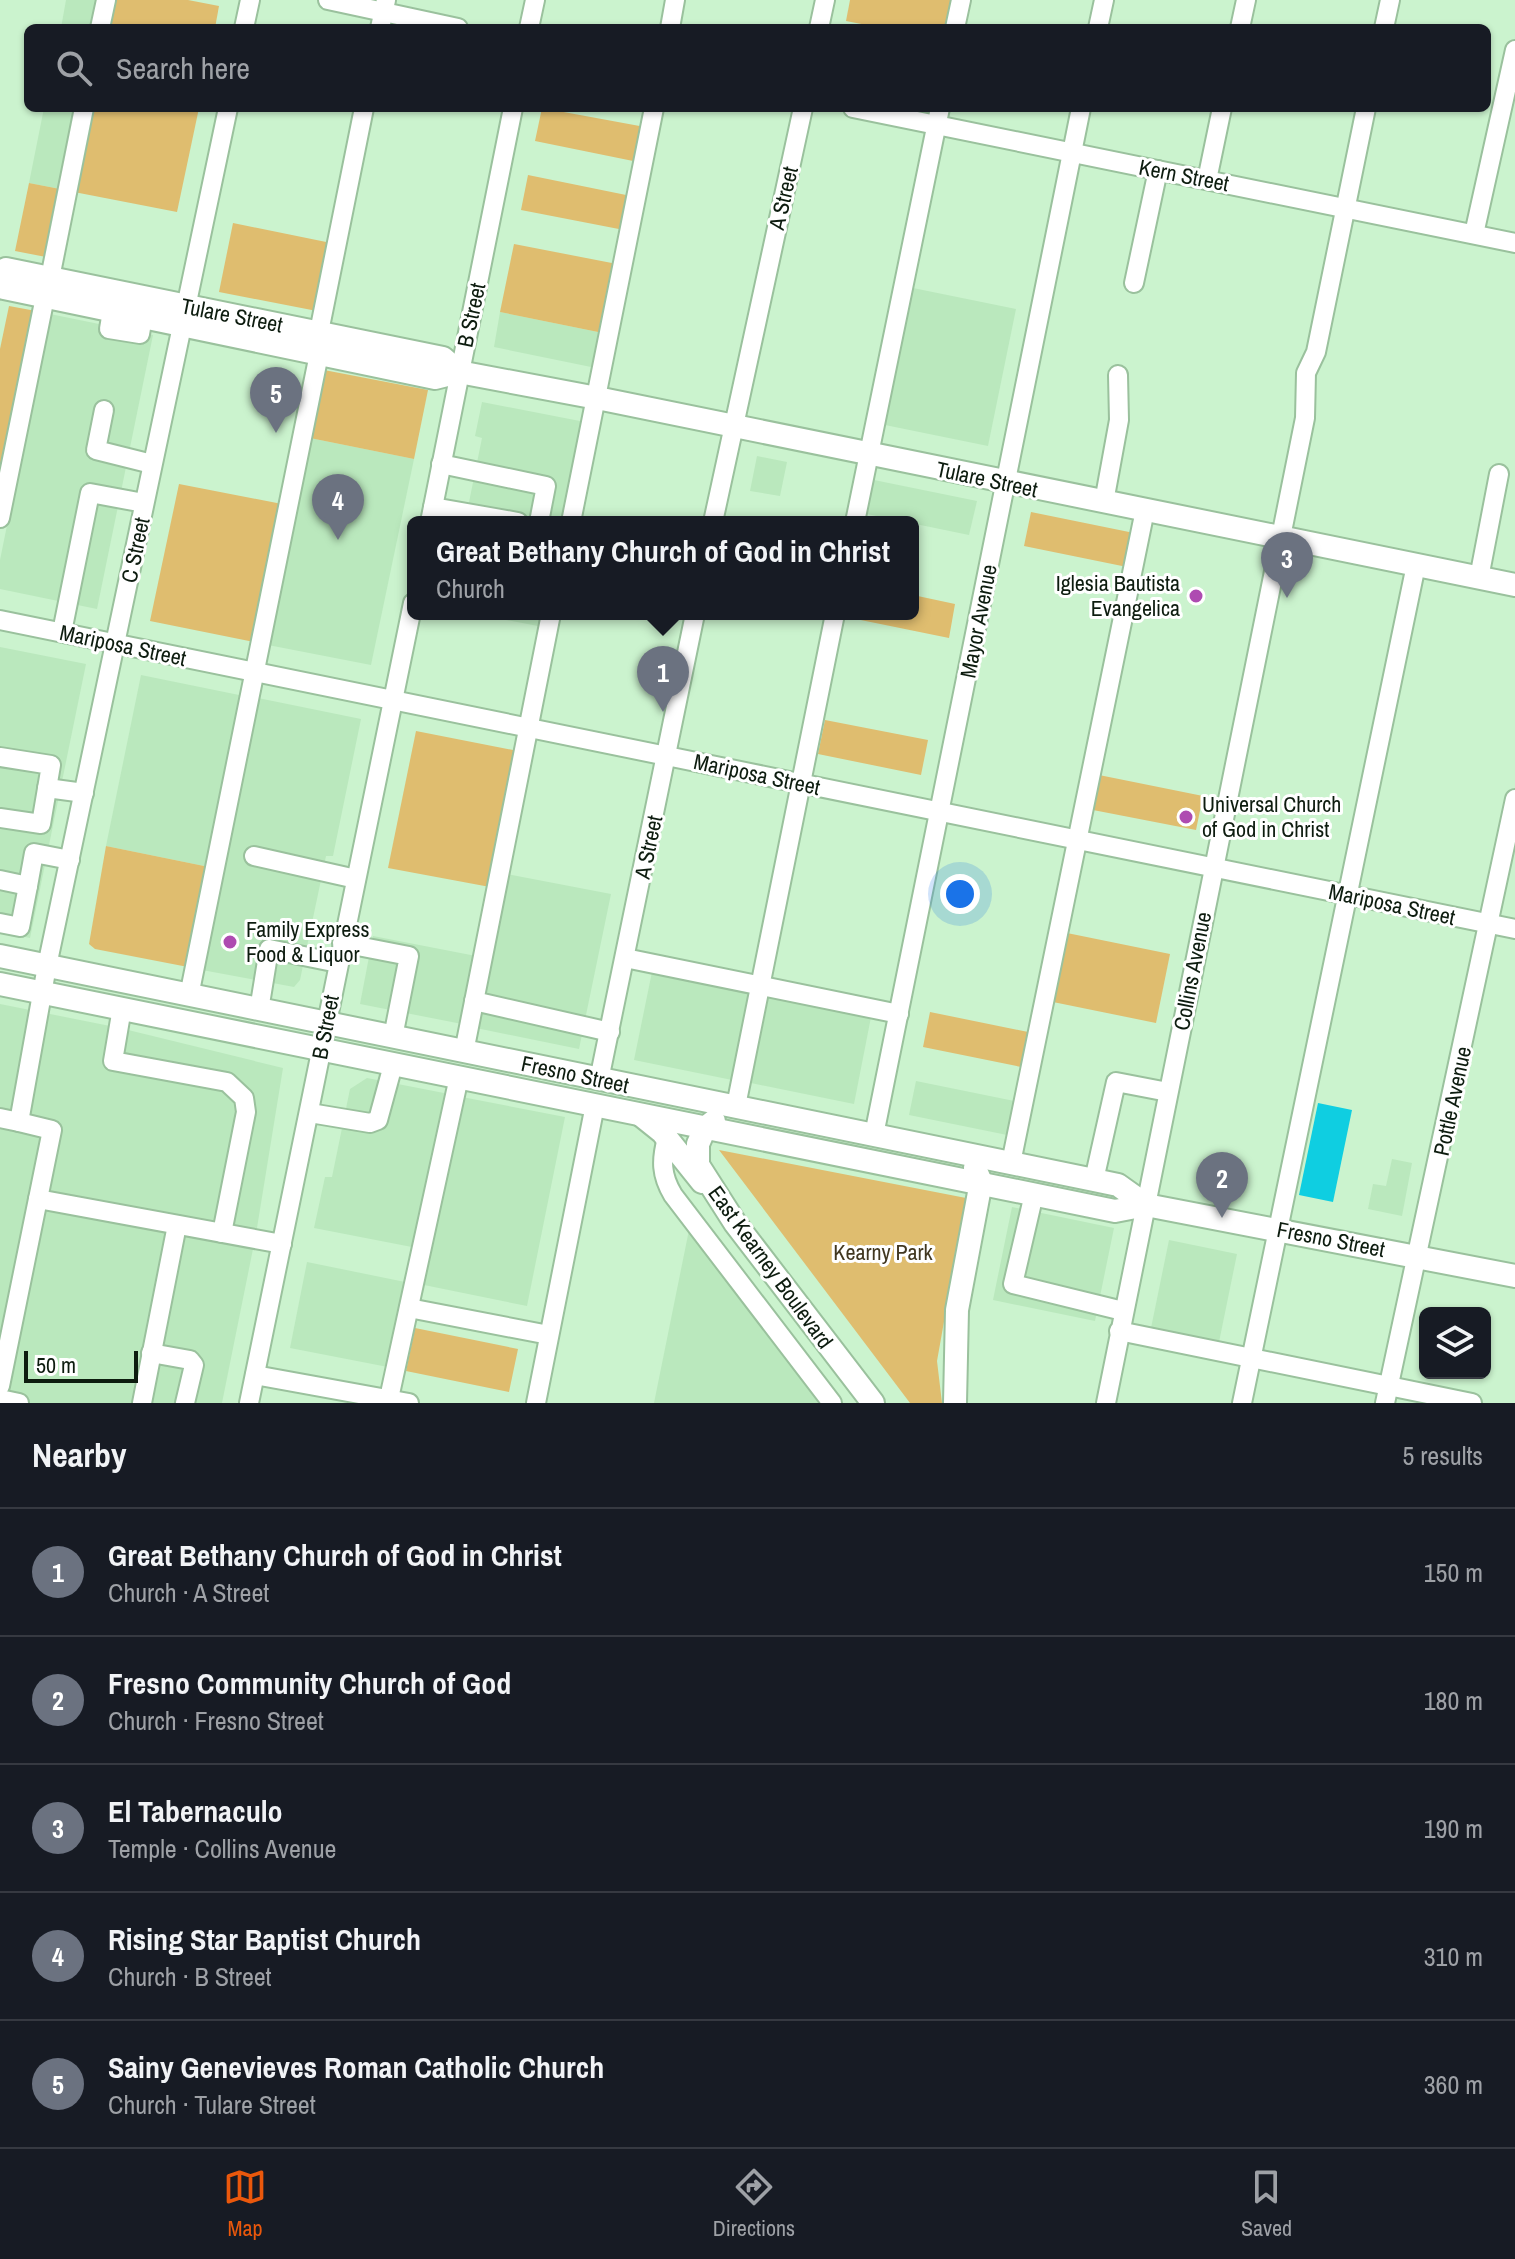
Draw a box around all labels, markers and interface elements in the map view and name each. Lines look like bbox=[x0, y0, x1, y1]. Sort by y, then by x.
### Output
search box bbox=[24, 24, 1491, 112]
icon: search bbox=[52, 46, 96, 90]
text: Search here bbox=[116, 48, 250, 88]
street label: Kern Street bbox=[1136, 152, 1232, 198]
street label: A Street bbox=[761, 163, 805, 234]
street label: B Street bbox=[450, 280, 492, 350]
street label: Tulare Street bbox=[179, 290, 285, 340]
pin: 5 bbox=[250, 367, 302, 433]
street label: Tulare Street bbox=[934, 454, 1040, 504]
pin: 4 bbox=[312, 474, 364, 540]
street label: C Street bbox=[113, 515, 157, 585]
popup bbox=[407, 516, 919, 620]
text: Great Bethany Church of God in Christ bbox=[436, 531, 890, 571]
pin: 3 bbox=[1261, 532, 1313, 598]
street label: Mayor Avenue bbox=[952, 562, 1004, 680]
place label: Iglesia Bautista Evangelica bbox=[1056, 568, 1180, 623]
text: Church bbox=[436, 571, 505, 606]
marker: Iglesia Bautista Evangelica bbox=[1187, 587, 1205, 605]
street label: Mariposa Street bbox=[57, 617, 189, 673]
pin: 1 bbox=[637, 646, 689, 712]
street label: Mariposa Street bbox=[691, 746, 823, 802]
place label: Universal Church of God in Christ bbox=[1202, 789, 1341, 844]
marker: Universal Church of God in Christ bbox=[1177, 808, 1195, 826]
street label: A Street bbox=[626, 812, 669, 882]
your location bbox=[940, 874, 980, 914]
street label: Mariposa Street bbox=[1326, 876, 1458, 932]
street label: Collins Avenue bbox=[1166, 909, 1218, 1033]
place label: Family Express Food & Liquor bbox=[246, 914, 369, 969]
marker: Family Express Food & Liquor bbox=[221, 933, 239, 951]
street label: B Street bbox=[304, 992, 346, 1062]
street label: Pottle Avenue bbox=[1426, 1044, 1478, 1158]
street label: Fresno Street bbox=[518, 1048, 632, 1100]
pin: 2 bbox=[1196, 1152, 1248, 1218]
street label: East Kearney Boulevard bbox=[702, 1179, 840, 1355]
street label: Fresno Street bbox=[1274, 1214, 1388, 1264]
park label: Kearny Park bbox=[833, 1237, 934, 1267]
map controls bbox=[1419, 1307, 1491, 1379]
button: layers bbox=[1419, 1307, 1491, 1379]
scale bar bbox=[24, 1347, 138, 1383]
text: 50 m bbox=[36, 1350, 76, 1380]
text: Nearby bbox=[32, 1432, 127, 1478]
text: 5 results bbox=[1402, 1438, 1483, 1473]
text: Great Bethany Church of God in Christ bbox=[108, 1535, 562, 1575]
text: 1 bbox=[52, 1555, 64, 1590]
text: 150 m bbox=[1424, 1555, 1483, 1590]
text: Church · A Street bbox=[108, 1575, 269, 1610]
text: Fresno Community Church of God bbox=[108, 1663, 511, 1703]
text: 2 bbox=[52, 1683, 64, 1718]
text: 180 m bbox=[1424, 1683, 1483, 1718]
text: Church · Fresno Street bbox=[108, 1703, 324, 1738]
text: El Tabernaculo bbox=[108, 1791, 283, 1831]
text: 3 bbox=[52, 1811, 64, 1846]
text: 190 m bbox=[1424, 1811, 1483, 1846]
text: Temple · Collins Avenue bbox=[108, 1831, 336, 1866]
text: Rising Star Baptist Church bbox=[108, 1919, 421, 1959]
text: 4 bbox=[52, 1939, 64, 1974]
text: 310 m bbox=[1424, 1939, 1483, 1974]
text: Church · B Street bbox=[108, 1959, 272, 1994]
text: Sainy Genevieves Roman Catholic Church bbox=[108, 2047, 604, 2087]
text: 5 bbox=[52, 2067, 64, 2102]
text: 360 m bbox=[1424, 2067, 1483, 2102]
text: Church · Tulare Street bbox=[108, 2087, 316, 2122]
tab: Map bbox=[223, 2165, 267, 2243]
tab: Directions bbox=[713, 2165, 795, 2243]
tab: Saved bbox=[1241, 2165, 1292, 2243]

